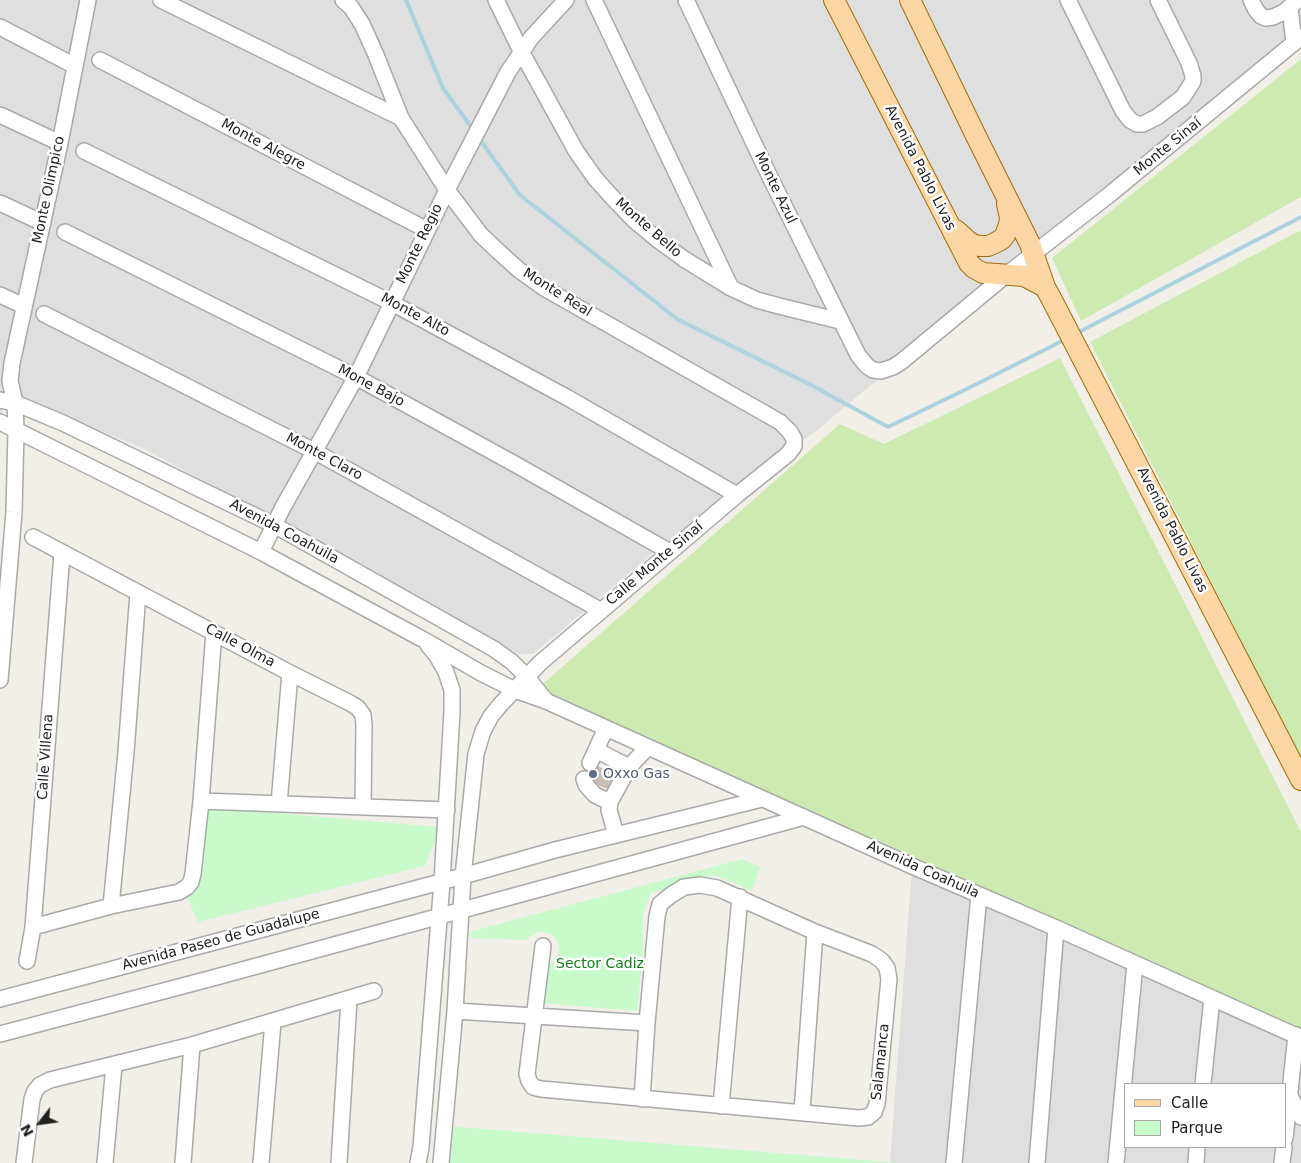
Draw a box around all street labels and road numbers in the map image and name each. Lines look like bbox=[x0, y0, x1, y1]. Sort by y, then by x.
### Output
street label: Avenida Pablo Livas bbox=[881, 103, 959, 233]
street label: Monte Sinaí bbox=[1131, 115, 1205, 179]
street label: Monte Alegre bbox=[218, 116, 308, 174]
street label: Monte Olimpico bbox=[29, 135, 69, 245]
street label: Monte Azul bbox=[750, 149, 800, 227]
street label: Monte Bello bbox=[611, 195, 685, 261]
street label: Monte Regio bbox=[393, 201, 447, 287]
street label: Monte Real bbox=[519, 265, 595, 321]
street label: Monte Alto bbox=[378, 290, 452, 340]
street label: Mone Bajo bbox=[335, 361, 407, 411]
street label: Monte Claro bbox=[283, 430, 365, 484]
street label: Avenida Pablo Livas bbox=[1133, 465, 1211, 595]
street label: Avenida Coahuila bbox=[226, 496, 342, 568]
street label: Calle Monte Sinaí bbox=[603, 519, 707, 609]
street label: Calle Olma bbox=[202, 621, 278, 671]
street label: Calle Villena bbox=[35, 713, 57, 801]
street label: Avenida Coahuila bbox=[864, 838, 982, 902]
street label: Avenida Paseo de Guadalupe bbox=[120, 906, 322, 974]
street label: Salamanca bbox=[869, 1023, 893, 1101]

